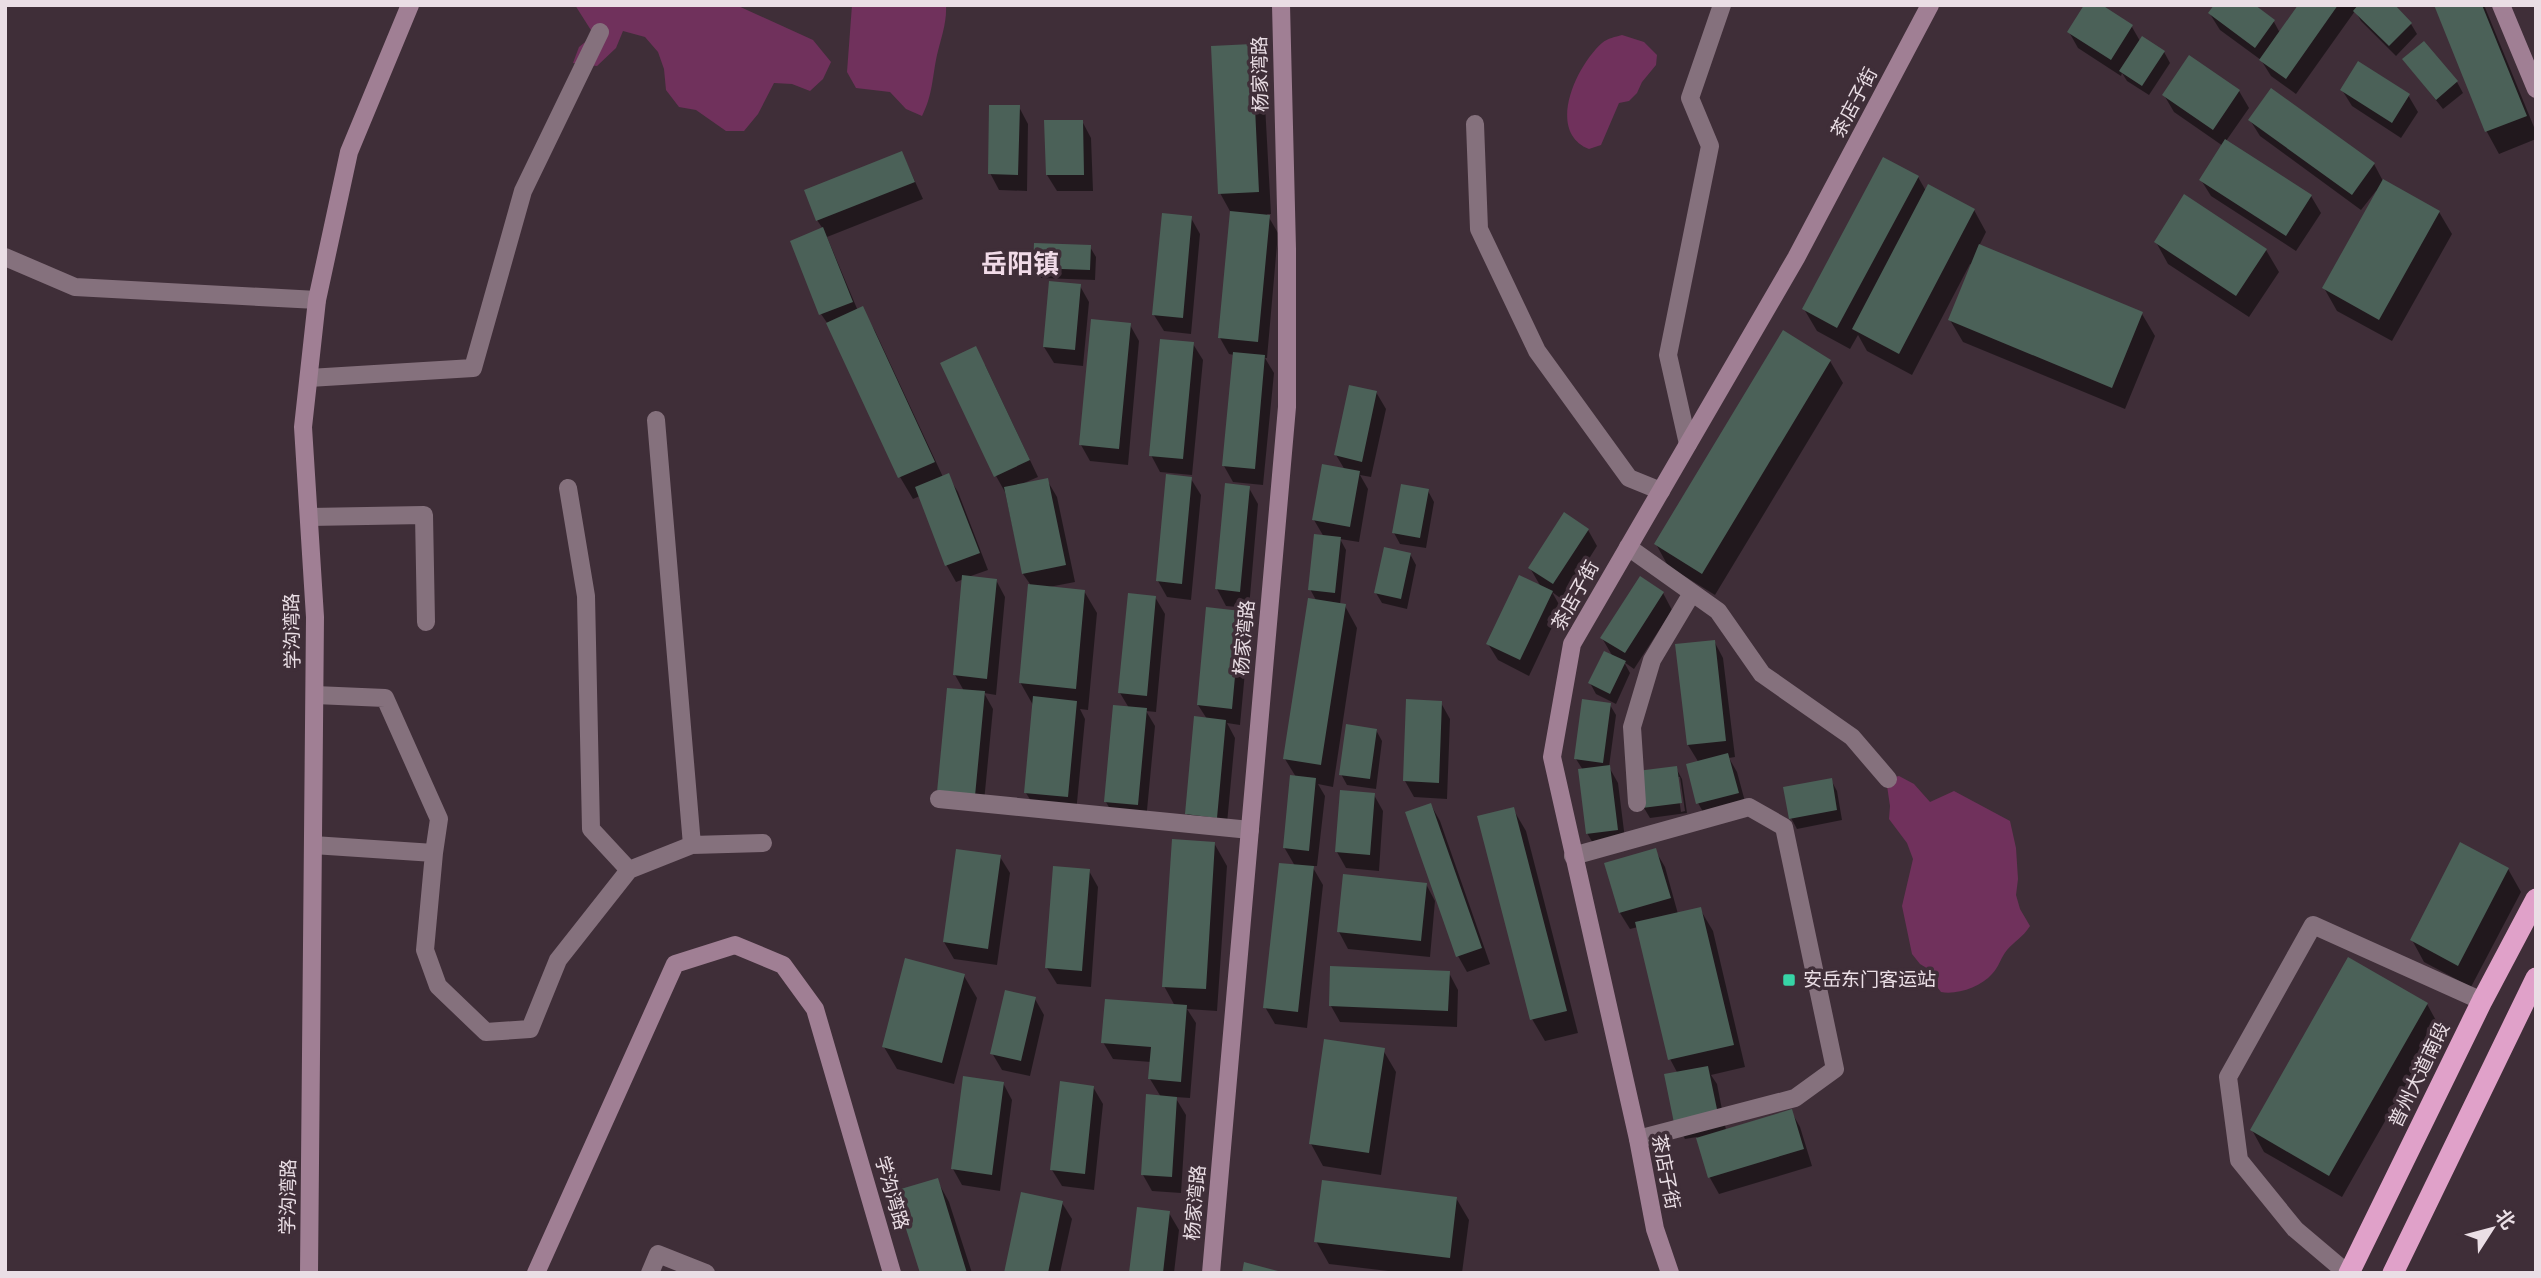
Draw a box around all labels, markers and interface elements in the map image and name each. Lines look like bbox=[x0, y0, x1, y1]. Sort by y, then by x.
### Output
street label: 杨家湾路 bbox=[1249, 36, 1273, 112]
street label: 茶店子街 bbox=[1827, 64, 1883, 142]
district label: 岳阳镇 bbox=[981, 250, 1059, 281]
street label: 茶店子街 bbox=[1548, 557, 1604, 635]
street label: 学沟湾路 bbox=[281, 593, 305, 669]
street label: 杨家湾路 bbox=[1230, 599, 1260, 677]
place label: 安岳东门客运站 bbox=[1803, 969, 1936, 992]
marker: 安岳东门客运站 bbox=[1781, 972, 1797, 988]
street label: 普州大道南段 bbox=[2385, 1019, 2455, 1131]
street label: 茶店子街 bbox=[1646, 1132, 1684, 1212]
street label: 学沟湾路 bbox=[869, 1153, 913, 1233]
street label: 学沟湾路 bbox=[277, 1159, 301, 1235]
street label: 杨家湾路 bbox=[1181, 1164, 1211, 1242]
north arrow bbox=[2457, 1194, 2527, 1264]
text: 北 bbox=[2490, 1205, 2519, 1234]

